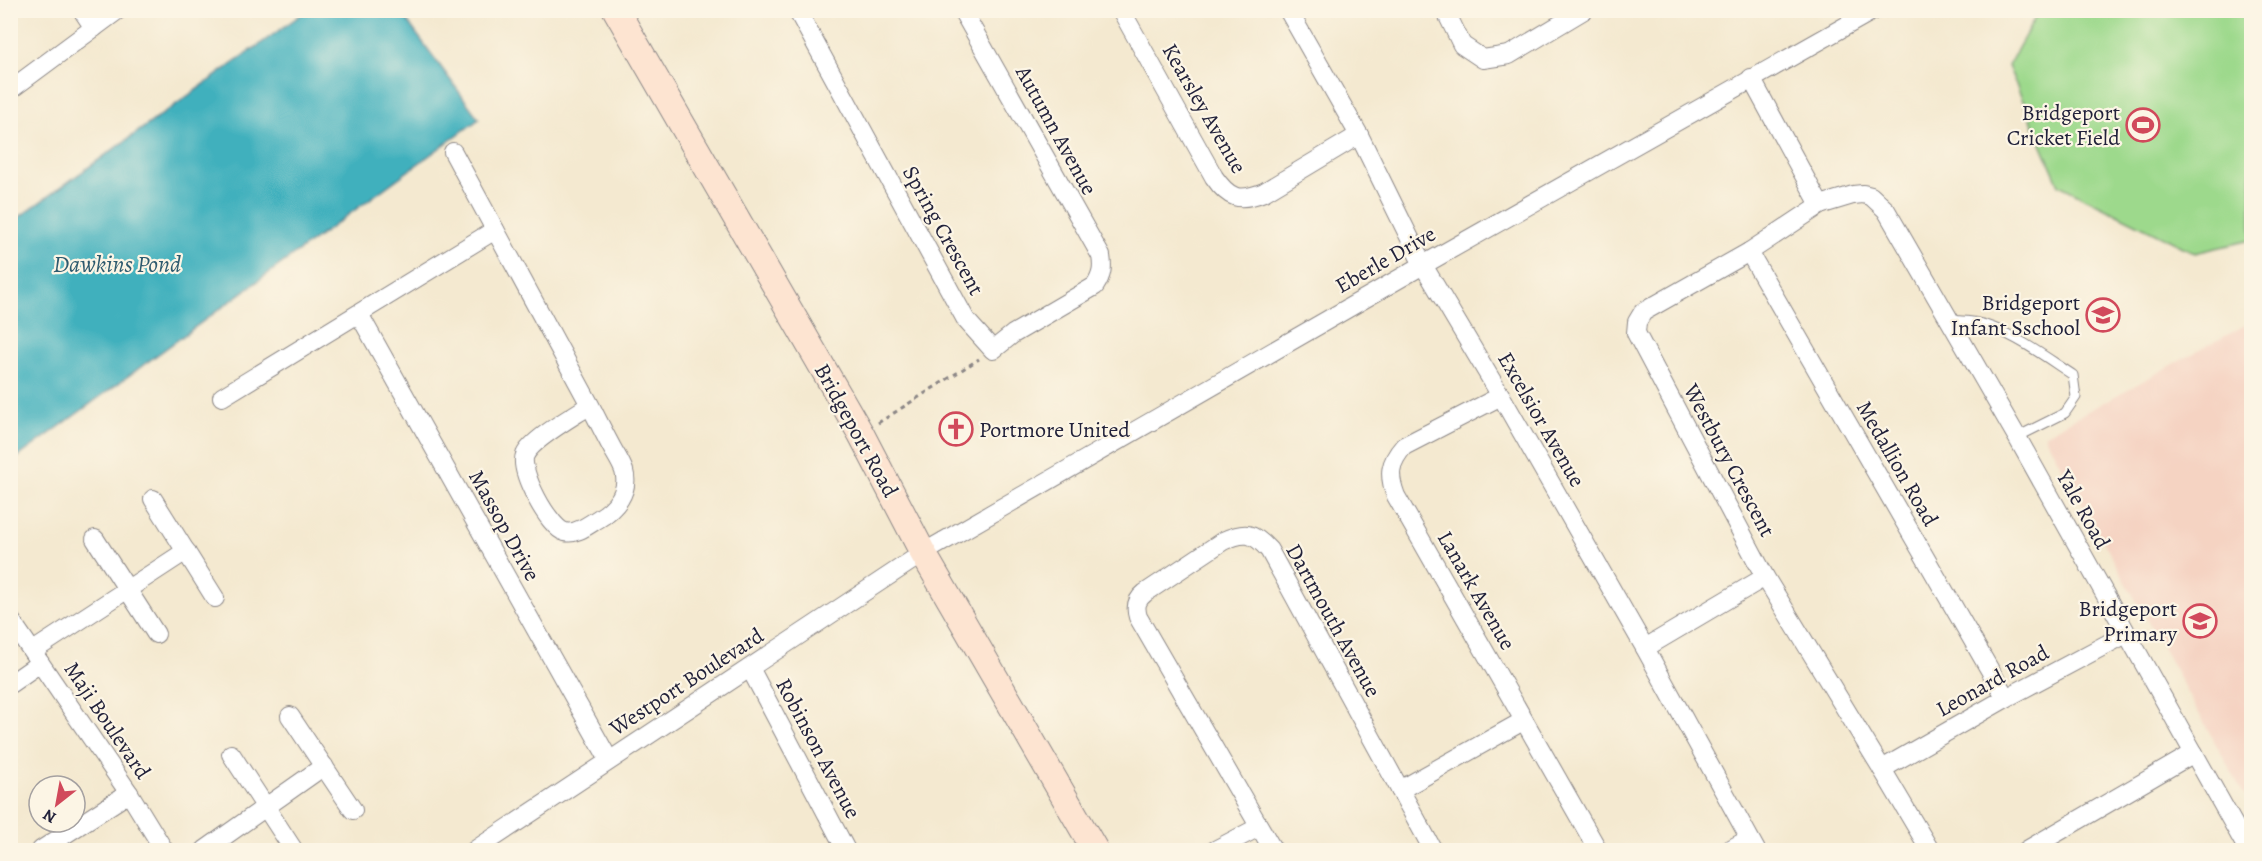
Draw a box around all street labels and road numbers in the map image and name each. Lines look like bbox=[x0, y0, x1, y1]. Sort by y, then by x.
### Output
street label: Kearsley Avenue bbox=[1155, 38, 1253, 179]
street label: Autumn Avenue bbox=[1008, 59, 1104, 201]
street label: Spring Crescent bbox=[895, 160, 991, 301]
street label: Eberle Drive bbox=[1330, 219, 1441, 301]
street label: Excelsior Avenue bbox=[1490, 346, 1592, 493]
street label: Bridgeport Road bbox=[807, 358, 905, 503]
street label: Westbury Crescent bbox=[1676, 378, 1782, 542]
street label: Medallion Road bbox=[1849, 395, 1945, 532]
street label: Yale Road bbox=[2049, 464, 2117, 555]
street label: Massop Drive bbox=[461, 465, 547, 586]
street label: Lanark Avenue bbox=[1430, 525, 1522, 656]
street label: Dartmouth Avenue bbox=[1278, 538, 1388, 703]
street label: Westport Boulevard bbox=[603, 621, 770, 743]
street label: Leonard Road bbox=[1931, 638, 2054, 724]
street label: Maji Boulevard bbox=[57, 656, 158, 785]
street label: Robinson Avenue bbox=[769, 673, 868, 824]

